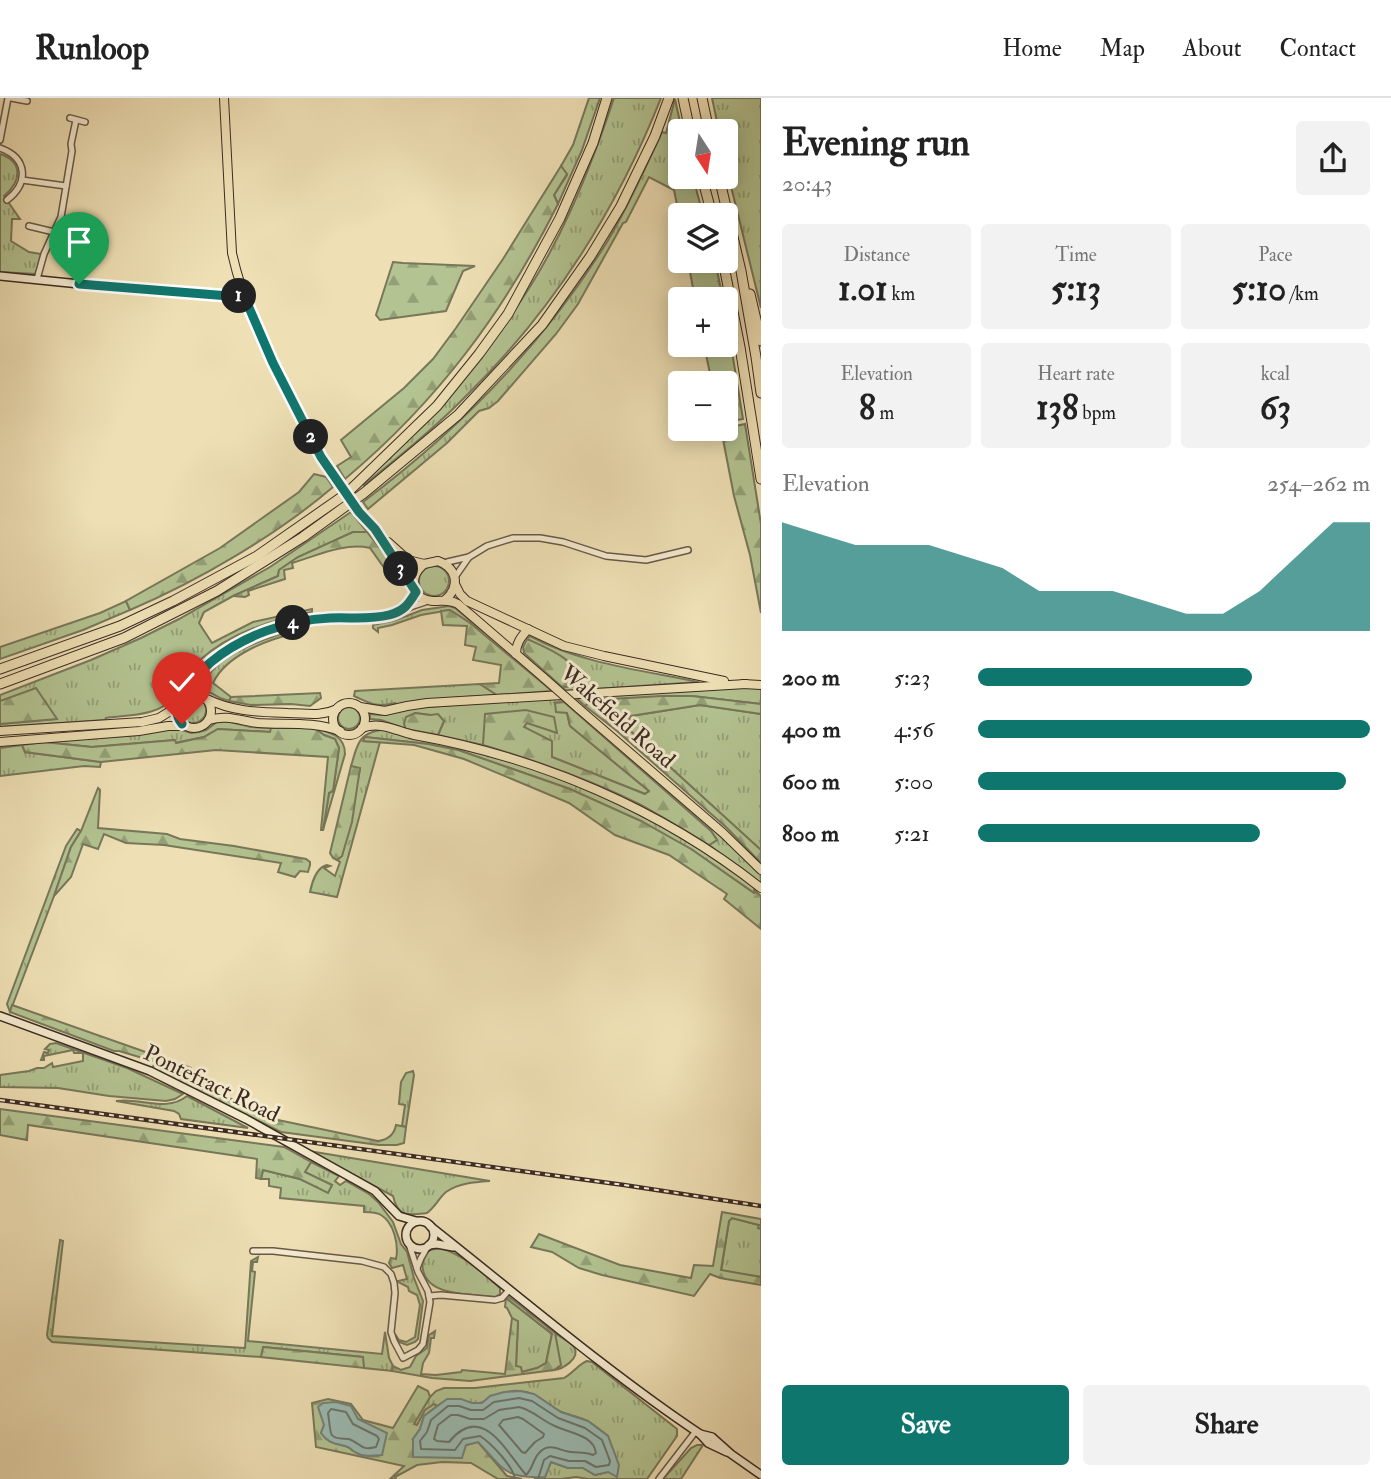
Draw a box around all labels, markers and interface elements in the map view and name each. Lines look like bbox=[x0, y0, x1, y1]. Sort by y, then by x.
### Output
text: Runloop bbox=[35, 28, 149, 69]
text: Home bbox=[1002, 33, 1062, 64]
text: Map bbox=[1100, 33, 1145, 64]
text: About bbox=[1183, 33, 1242, 64]
text: Contact bbox=[1280, 33, 1356, 64]
north arrow bbox=[668, 119, 738, 189]
map controls bbox=[668, 119, 738, 441]
text: Evening run bbox=[782, 119, 970, 167]
button: share bbox=[1296, 121, 1370, 195]
text: 20:43 bbox=[782, 169, 832, 198]
button: layers bbox=[668, 203, 738, 273]
pin bbox=[49, 212, 109, 284]
icon: arrive bbox=[60, 223, 98, 261]
text: Distance bbox=[843, 243, 910, 267]
text: Time bbox=[1055, 243, 1097, 267]
text: Pace bbox=[1258, 243, 1292, 267]
text: 1.01 bbox=[838, 267, 888, 311]
text: 5:13 bbox=[1051, 267, 1101, 311]
text: 5:10 bbox=[1232, 267, 1286, 311]
pin: 1 bbox=[222, 278, 256, 314]
text: km bbox=[888, 282, 915, 306]
text: /km bbox=[1286, 282, 1319, 306]
text: 1 bbox=[235, 283, 242, 307]
button: + bbox=[668, 287, 738, 357]
text: Elevation bbox=[840, 362, 913, 386]
text: Heart rate bbox=[1037, 362, 1115, 386]
text: kcal bbox=[1261, 362, 1290, 386]
button: − bbox=[668, 371, 738, 441]
text: 8 bbox=[859, 386, 876, 430]
text: 138 bbox=[1036, 386, 1078, 430]
text: 63 bbox=[1260, 386, 1291, 430]
text: m bbox=[876, 401, 894, 425]
text: bpm bbox=[1078, 401, 1116, 425]
pin: 2 bbox=[294, 420, 328, 454]
text: 2 bbox=[306, 424, 315, 448]
text: Elevation bbox=[782, 469, 870, 498]
text: 254–262 m bbox=[1267, 469, 1370, 498]
pin: 3 bbox=[384, 552, 418, 587]
text: 3 bbox=[397, 556, 404, 580]
pin: 4 bbox=[276, 606, 310, 640]
text: 4 bbox=[287, 610, 298, 634]
pin bbox=[152, 652, 212, 724]
street label: Wakefield Road bbox=[553, 658, 681, 774]
icon: check bbox=[163, 663, 201, 701]
text: 200 m bbox=[782, 663, 840, 692]
text: 5:23 bbox=[894, 663, 930, 692]
text: 400 m bbox=[782, 715, 841, 744]
text: 4:56 bbox=[894, 715, 934, 744]
text: 600 m bbox=[782, 767, 840, 796]
text: 5:00 bbox=[894, 767, 933, 796]
text: 800 m bbox=[782, 819, 839, 848]
text: 5:21 bbox=[894, 819, 930, 848]
street label: Pontefract Road bbox=[139, 1038, 285, 1129]
button: Save bbox=[782, 1385, 1069, 1465]
button: Share bbox=[1083, 1385, 1370, 1465]

